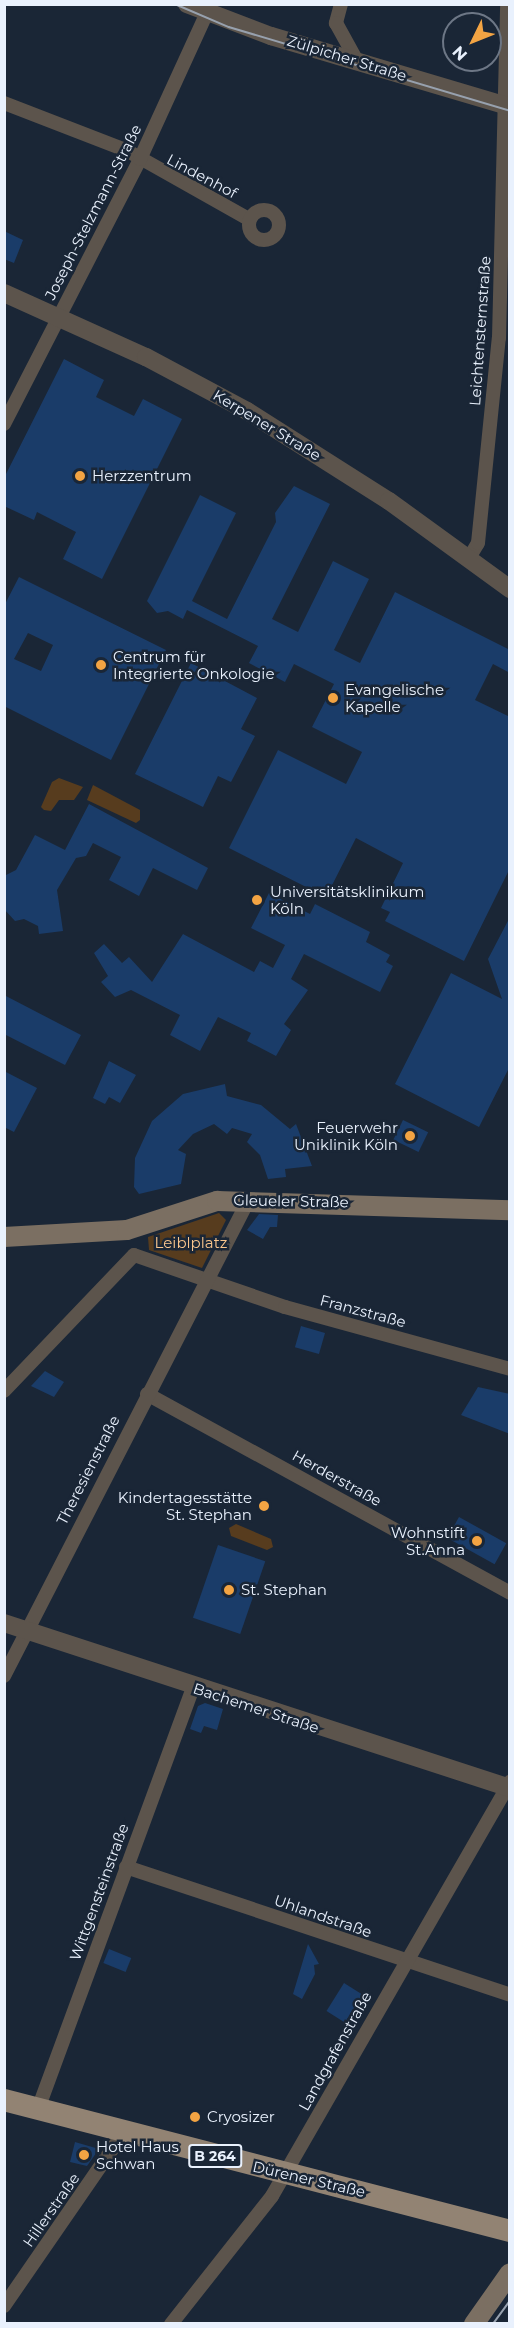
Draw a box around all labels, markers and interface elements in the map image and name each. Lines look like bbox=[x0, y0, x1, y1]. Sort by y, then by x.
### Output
north arrow bbox=[442, 12, 502, 72]
street label: Zülpicher Straße bbox=[285, 31, 409, 85]
text: N bbox=[449, 42, 471, 64]
street label: Joseph-Stelzmann-Straße bbox=[41, 121, 145, 303]
street label: Lindenhof bbox=[164, 150, 240, 202]
street label: Leichtensternstraße bbox=[466, 255, 494, 407]
street label: Kerpener Straße bbox=[210, 386, 324, 464]
place label: Herzzentrum bbox=[92, 467, 192, 485]
marker: Herzzentrum bbox=[73, 469, 87, 483]
place label: Centrum für Integrierte Onkologie bbox=[113, 647, 274, 682]
marker: Centrum für Integrierte Onkologie bbox=[94, 658, 108, 672]
place label: Evangelische Kapelle bbox=[345, 680, 444, 715]
marker: Evangelische Kapelle bbox=[326, 691, 340, 705]
place label: Universitätsklinikum Köln bbox=[270, 882, 424, 917]
marker: Universitätsklinikum Köln bbox=[248, 891, 266, 909]
place label: Feuerwehr Uniklinik Köln bbox=[294, 1118, 398, 1153]
marker: Feuerwehr Uniklinik Köln bbox=[403, 1129, 417, 1143]
street label: Gleueler Straße bbox=[233, 1191, 349, 1211]
park label: Leiblplatz bbox=[155, 1234, 227, 1252]
street label: Franzstraße bbox=[318, 1291, 408, 1331]
street label: Theresienstraße bbox=[53, 1412, 123, 1528]
street label: Herderstraße bbox=[289, 1446, 385, 1510]
place label: Kindertagesstätte St. Stephan bbox=[118, 1488, 252, 1523]
marker: Kindertagesstätte St. Stephan bbox=[257, 1499, 271, 1513]
place label: Wohnstift St.Anna bbox=[391, 1523, 465, 1558]
marker: Wohnstift St.Anna bbox=[470, 1534, 484, 1548]
place label: St. Stephan bbox=[241, 1581, 327, 1599]
marker: St. Stephan bbox=[222, 1583, 236, 1597]
street label: Bachemer Straße bbox=[191, 1679, 321, 1737]
street label: Wittgensteinstraße bbox=[66, 1821, 132, 1963]
street label: Uhlandstraße bbox=[272, 1891, 374, 1941]
street label: Landgrafenstraße bbox=[295, 1988, 375, 2114]
place label: Cryosizer bbox=[207, 2108, 275, 2126]
marker: Cryosizer bbox=[188, 2110, 202, 2124]
place label: Hotel Haus Schwan bbox=[96, 2137, 179, 2172]
road number: B 264 bbox=[188, 2145, 242, 2167]
marker: Hotel Haus Schwan bbox=[77, 2148, 91, 2162]
street label: Dürener Straße bbox=[251, 2157, 367, 2201]
street label: Hillerstraße bbox=[19, 2170, 83, 2250]

